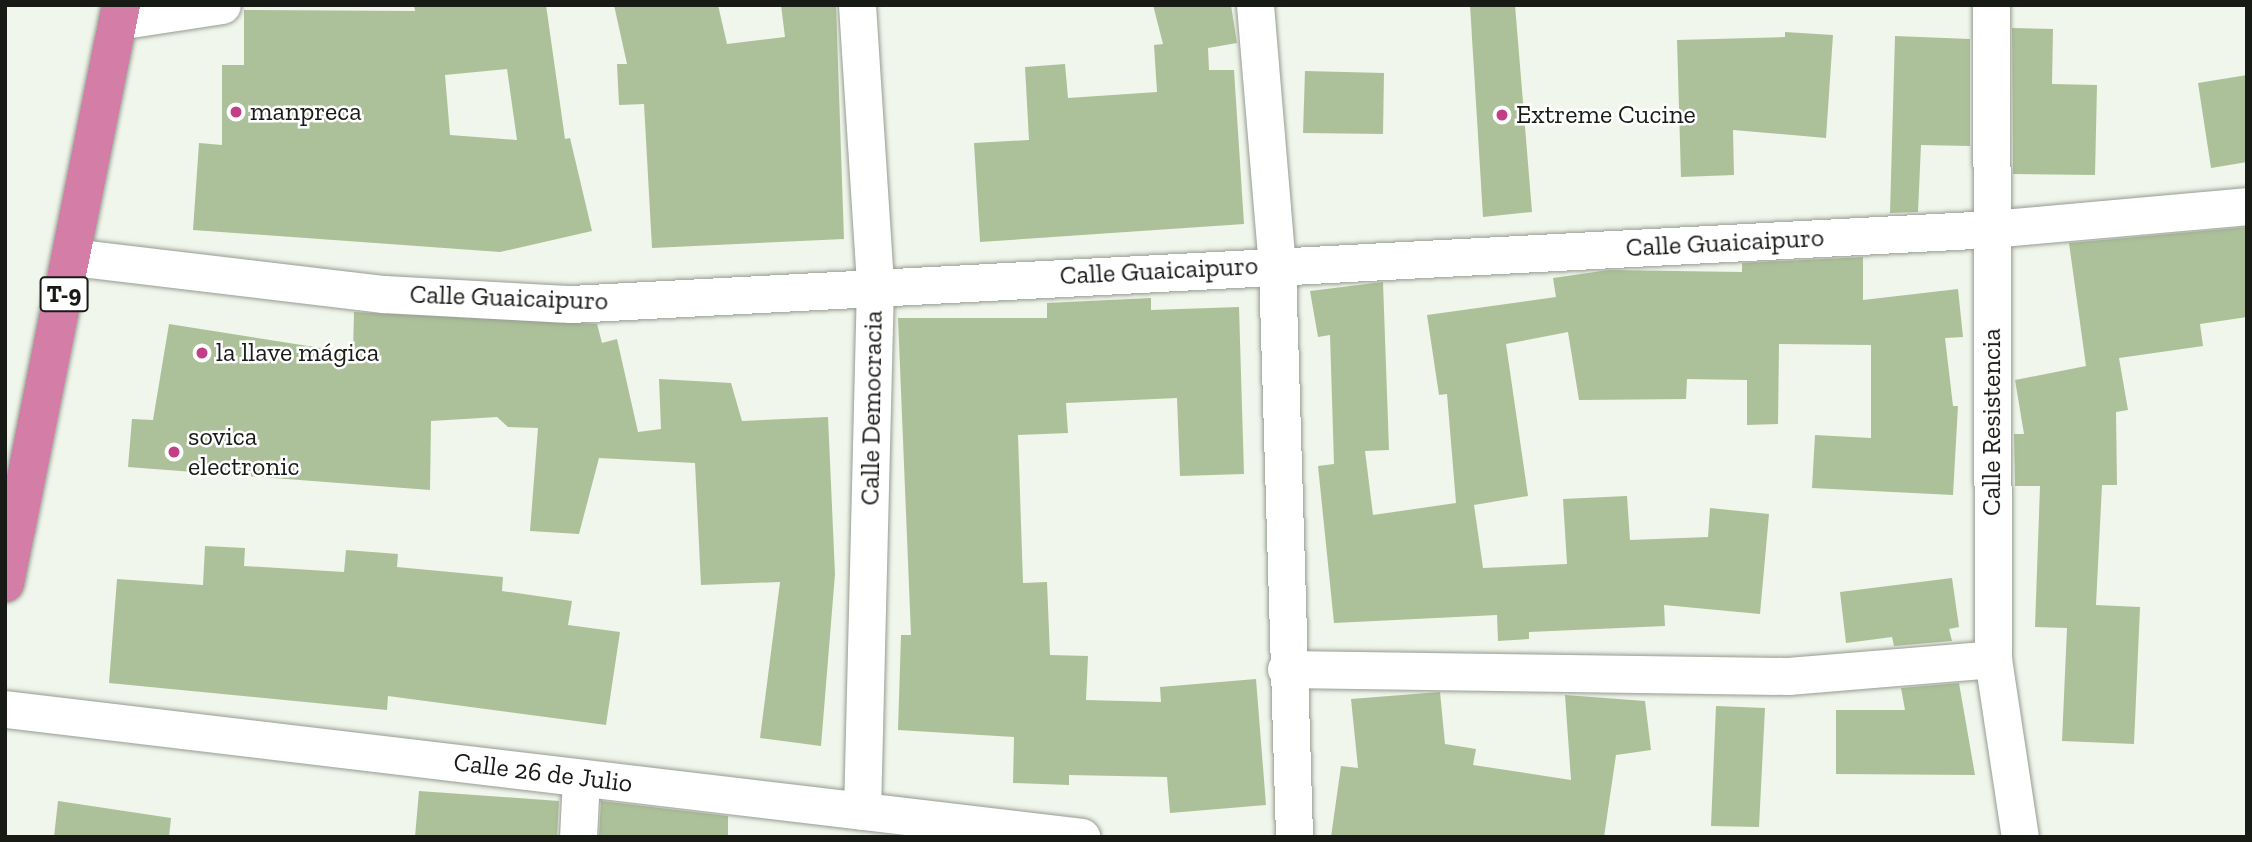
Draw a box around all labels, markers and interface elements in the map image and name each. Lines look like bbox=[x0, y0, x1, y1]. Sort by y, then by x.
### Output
place label: manpreca bbox=[250, 96, 362, 128]
place label: Extreme Cucine bbox=[1516, 99, 1696, 131]
marker: manpreca bbox=[228, 104, 244, 120]
marker: Extreme Cucine bbox=[1494, 107, 1510, 123]
street label: Calle Guaicaipuro bbox=[1625, 222, 1825, 264]
street label: Calle Guaicaipuro bbox=[1059, 250, 1259, 292]
road number: T-9 bbox=[40, 274, 88, 314]
street label: Calle Guaicaipuro bbox=[409, 279, 609, 317]
street label: Calle Democracia bbox=[855, 310, 889, 506]
street label: Calle Resistencia bbox=[1976, 328, 2008, 516]
place label: la llave mágica bbox=[216, 337, 379, 369]
marker: la llave mágica bbox=[194, 345, 210, 361]
place label: sovica electronic bbox=[188, 421, 299, 482]
marker: sovica electronic bbox=[166, 444, 182, 460]
street label: Calle 26 de Julio bbox=[452, 747, 634, 799]

